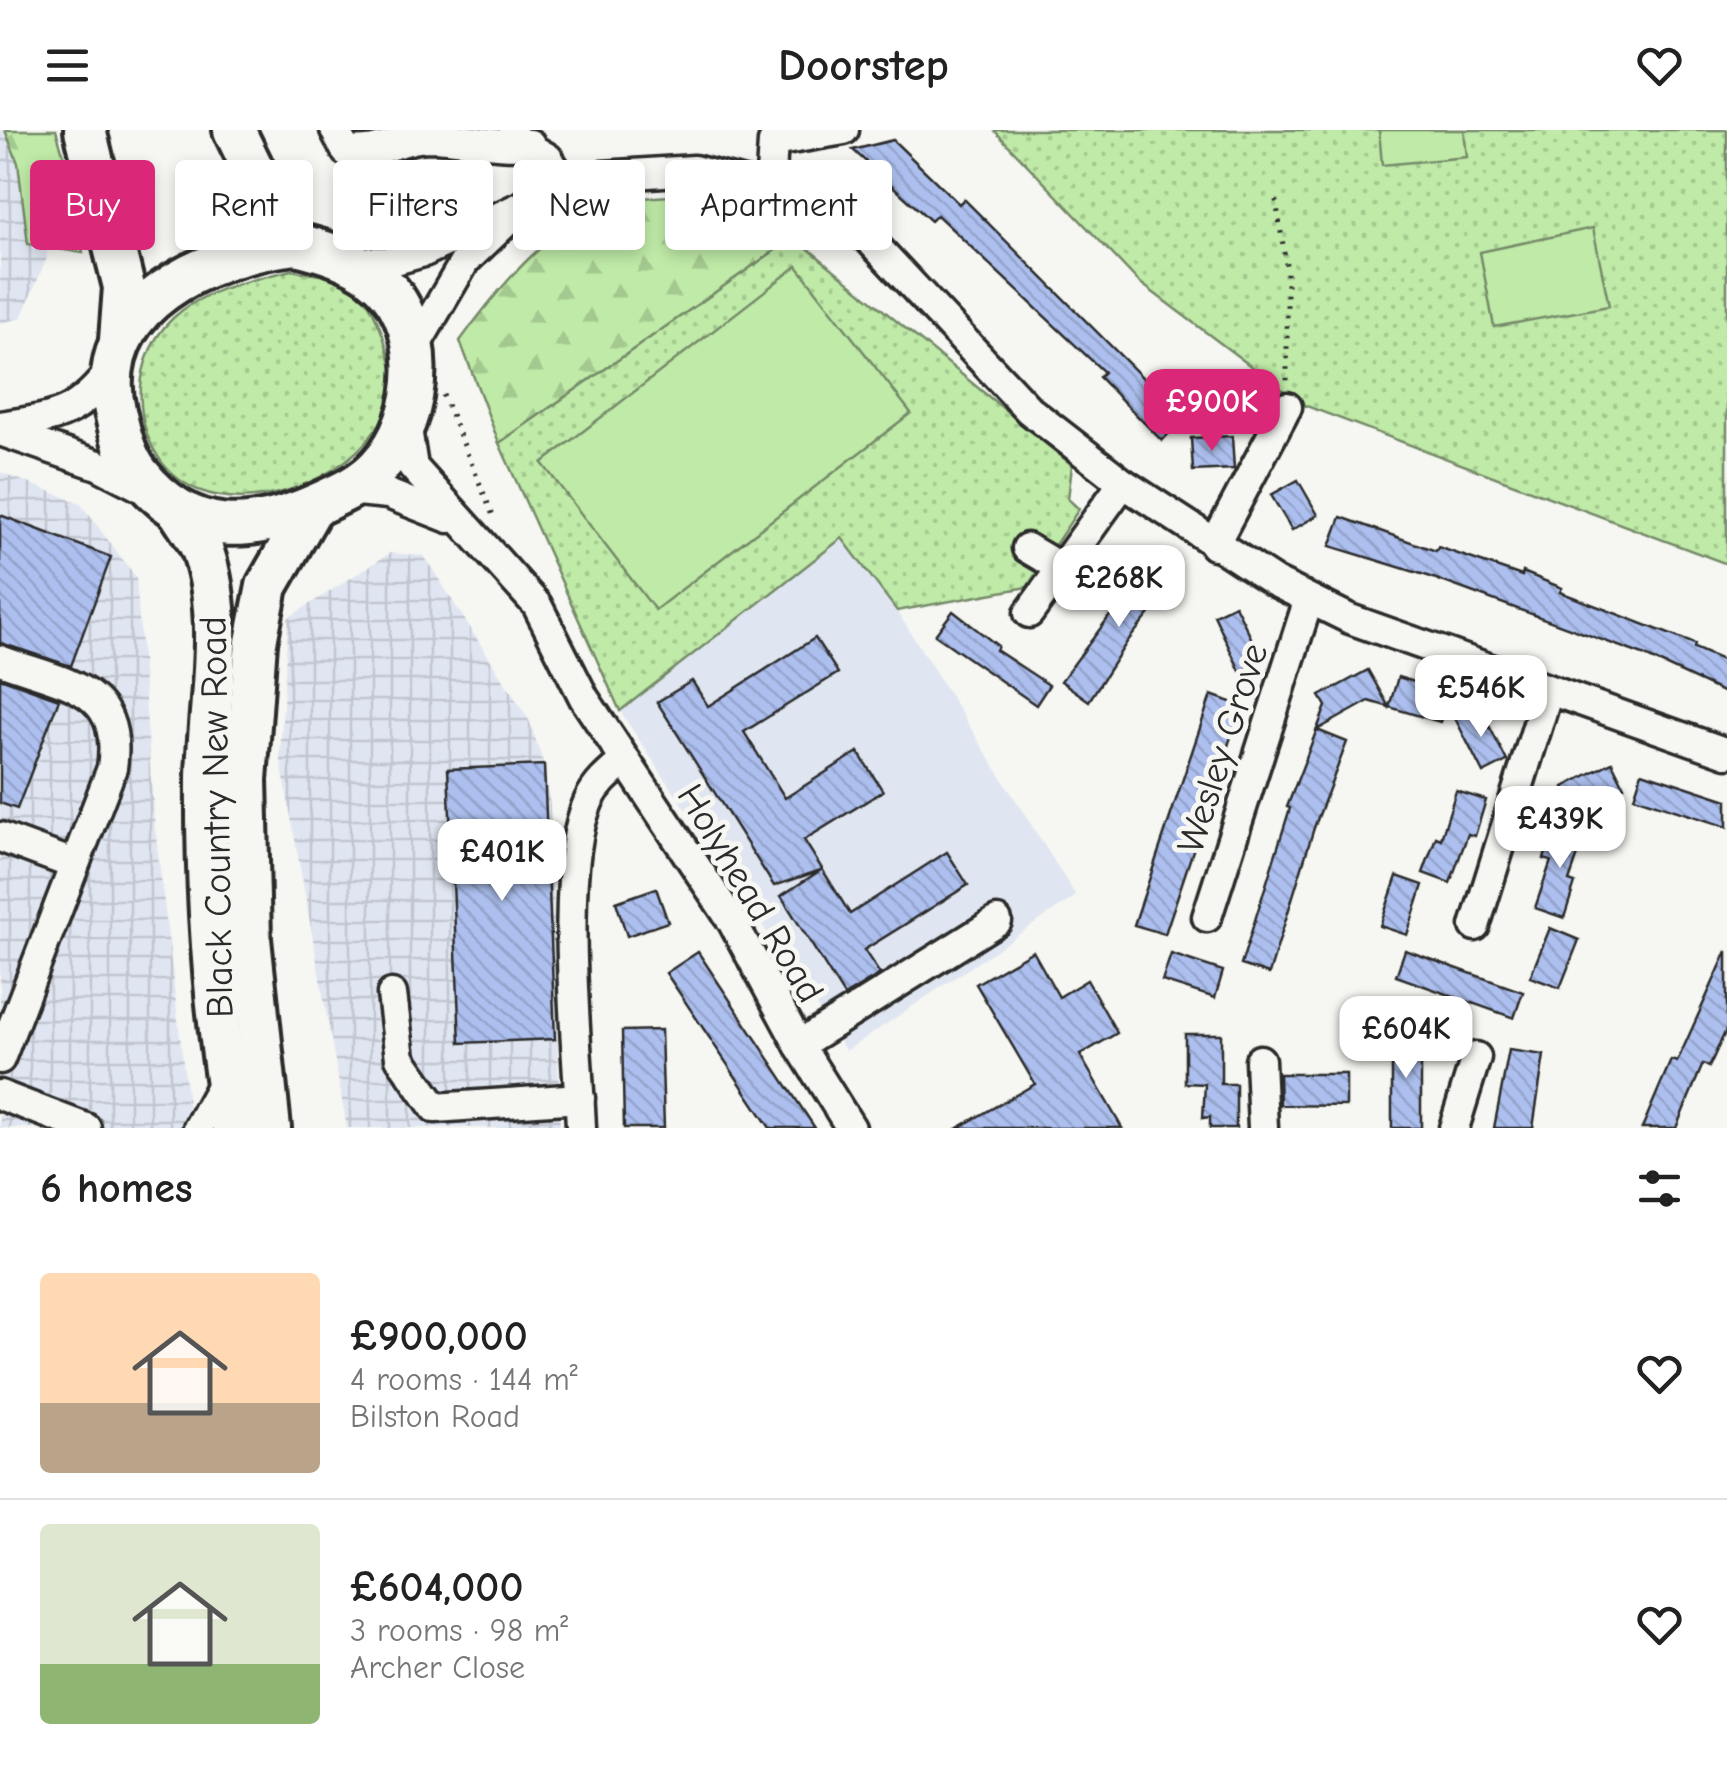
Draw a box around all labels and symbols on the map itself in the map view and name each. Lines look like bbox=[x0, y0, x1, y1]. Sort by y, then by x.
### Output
pin: £900K bbox=[1142, 369, 1282, 454]
pin: £268K bbox=[1049, 545, 1189, 630]
street label: Black Country New Road bbox=[191, 616, 243, 1018]
street label: Wesley Grove bbox=[1168, 638, 1278, 859]
pin: £546K bbox=[1411, 655, 1551, 740]
street label: Holyhead Road bbox=[668, 776, 833, 1011]
pin: £439K bbox=[1490, 786, 1630, 871]
pin: £401K bbox=[432, 819, 572, 904]
pin: £604K bbox=[1336, 996, 1476, 1081]

